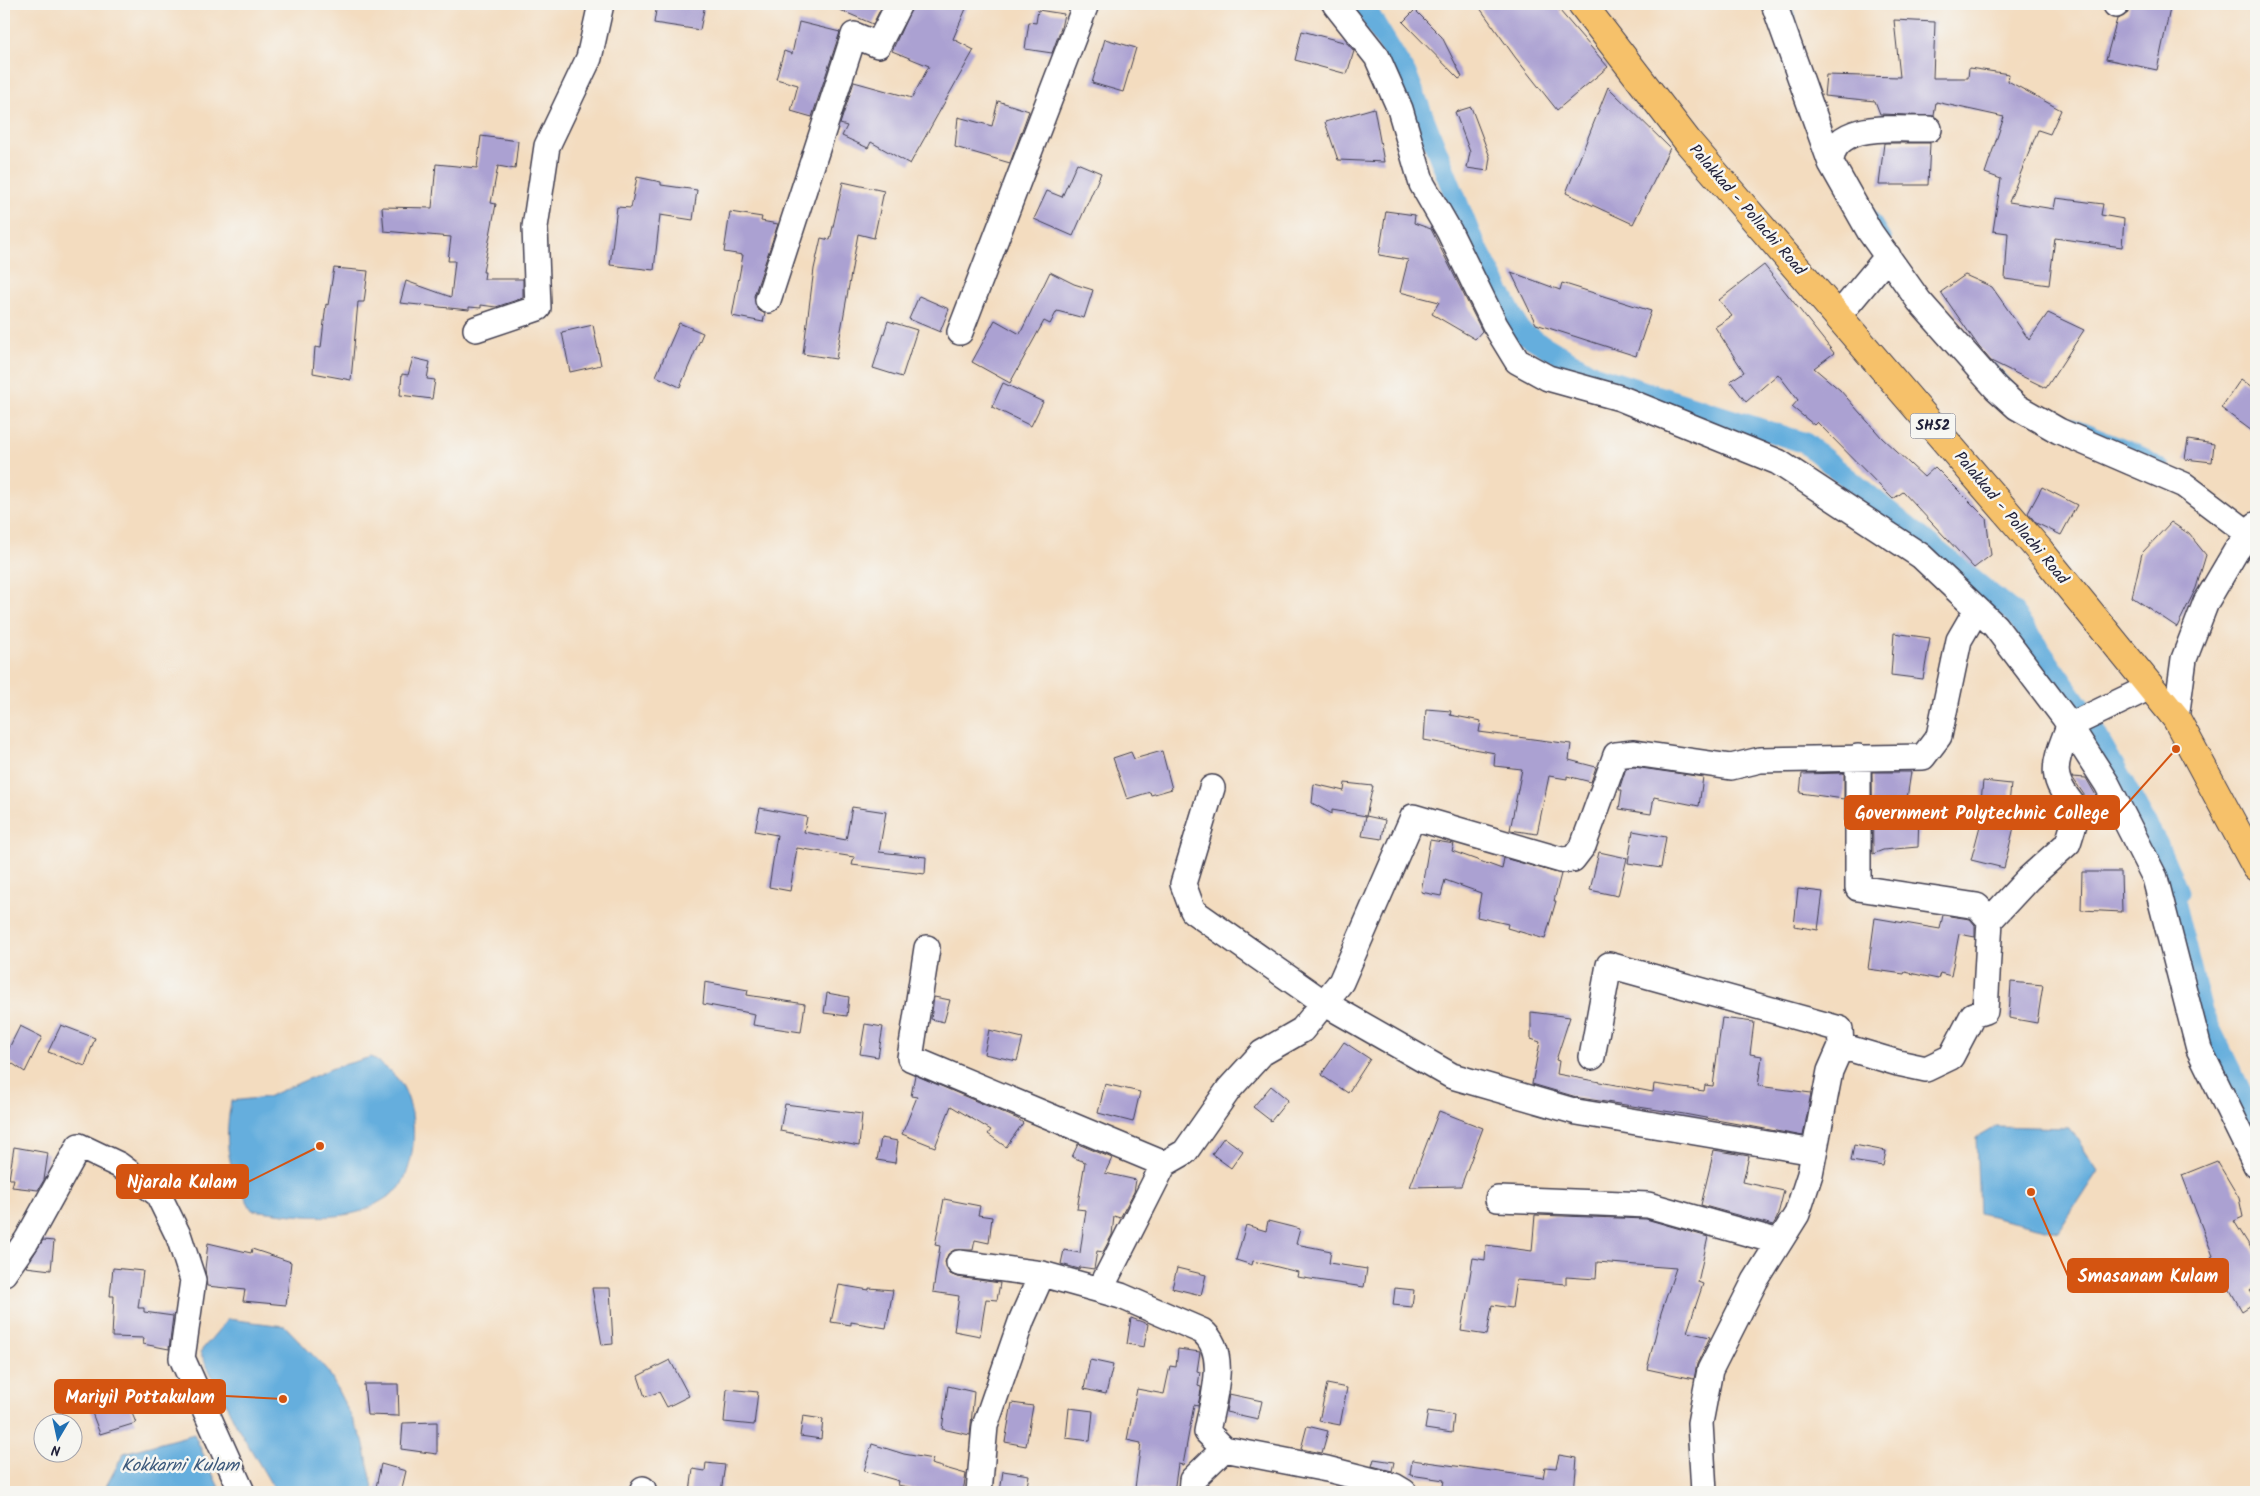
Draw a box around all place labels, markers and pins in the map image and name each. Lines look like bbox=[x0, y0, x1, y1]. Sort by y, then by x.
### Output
callout: Government Polytechnic College bbox=[1845, 796, 2119, 829]
callout: Njarala Kulam bbox=[117, 1165, 248, 1198]
callout: Smasanam Kulam bbox=[2068, 1259, 2228, 1292]
callout: Mariyil Pottakulam bbox=[55, 1380, 225, 1413]

